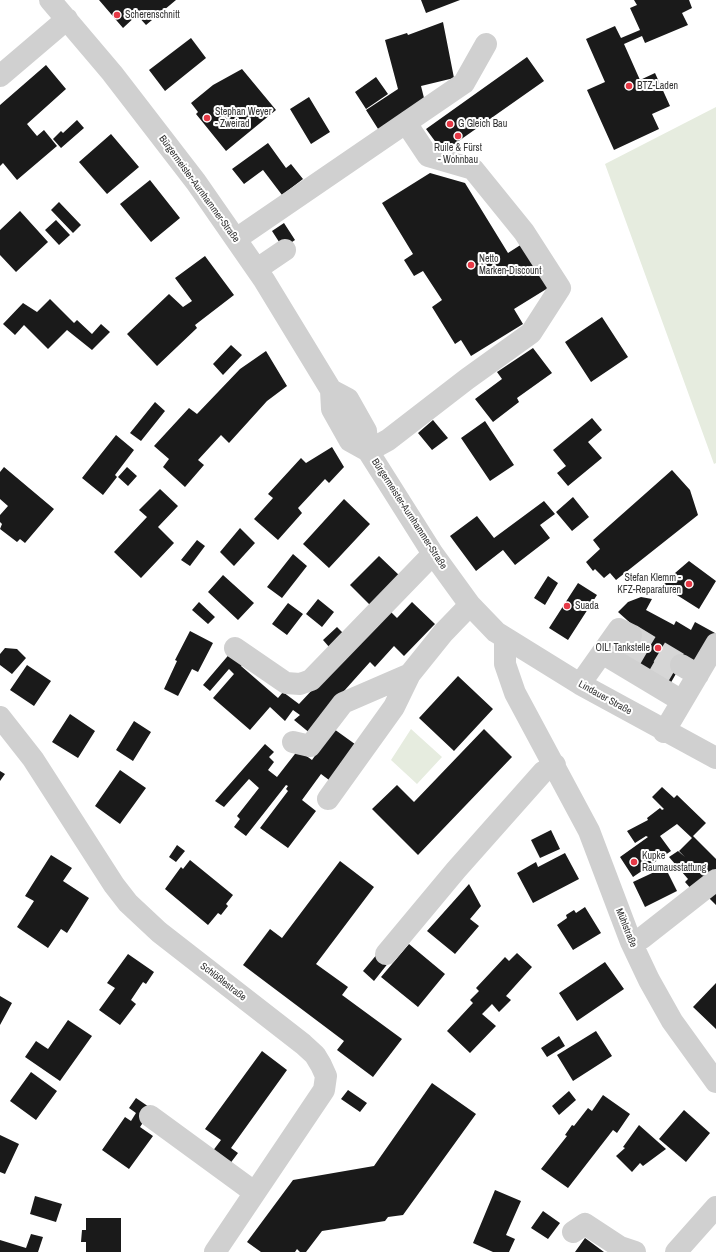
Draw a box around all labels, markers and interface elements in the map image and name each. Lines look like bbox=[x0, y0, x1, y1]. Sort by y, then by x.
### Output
place label: Scherenschnitt bbox=[125, 9, 180, 21]
marker: Scherenschnitt bbox=[112, 10, 122, 20]
place label: BTZ-Laden bbox=[637, 80, 678, 92]
marker: BTZ-Laden bbox=[624, 81, 634, 91]
place label: Stephan Weyer - Zweirad bbox=[215, 106, 271, 130]
marker: Stephan Weyer - Zweirad bbox=[202, 113, 212, 123]
place label: G Gleich Bau bbox=[458, 118, 507, 130]
marker: G Gleich Bau bbox=[445, 119, 455, 129]
marker: Ruile & Fürst - Wohnbau bbox=[453, 131, 463, 141]
street label: Bürgermeister-Aurnhammer-Straße bbox=[156, 133, 242, 245]
place label: Ruile & Fürst - Wohnbau bbox=[434, 142, 482, 166]
place label: Netto Marken-Discount bbox=[479, 253, 541, 276]
marker: Netto Marken-Discount bbox=[466, 260, 476, 270]
street label: Bürgermeister-Aurnhammer-Straße bbox=[369, 456, 449, 572]
place label: Stefan Klemm - KFZ-Reparaturen bbox=[617, 572, 681, 596]
marker: Stefan Klemm - KFZ-Reparaturen bbox=[684, 579, 694, 589]
place label: Suada bbox=[575, 600, 599, 612]
marker: Suada bbox=[562, 601, 572, 611]
place label: OIL! Tankstelle bbox=[596, 642, 650, 654]
marker: OIL! Tankstelle bbox=[653, 643, 663, 653]
street label: Lindauer Straße bbox=[576, 678, 634, 718]
place label: Kupke Raumausstattung bbox=[642, 850, 706, 874]
marker: Kupke Raumausstattung bbox=[629, 857, 639, 867]
street label: Mühlstraße bbox=[613, 907, 639, 949]
street label: Schlößlestraße bbox=[198, 960, 248, 1004]

